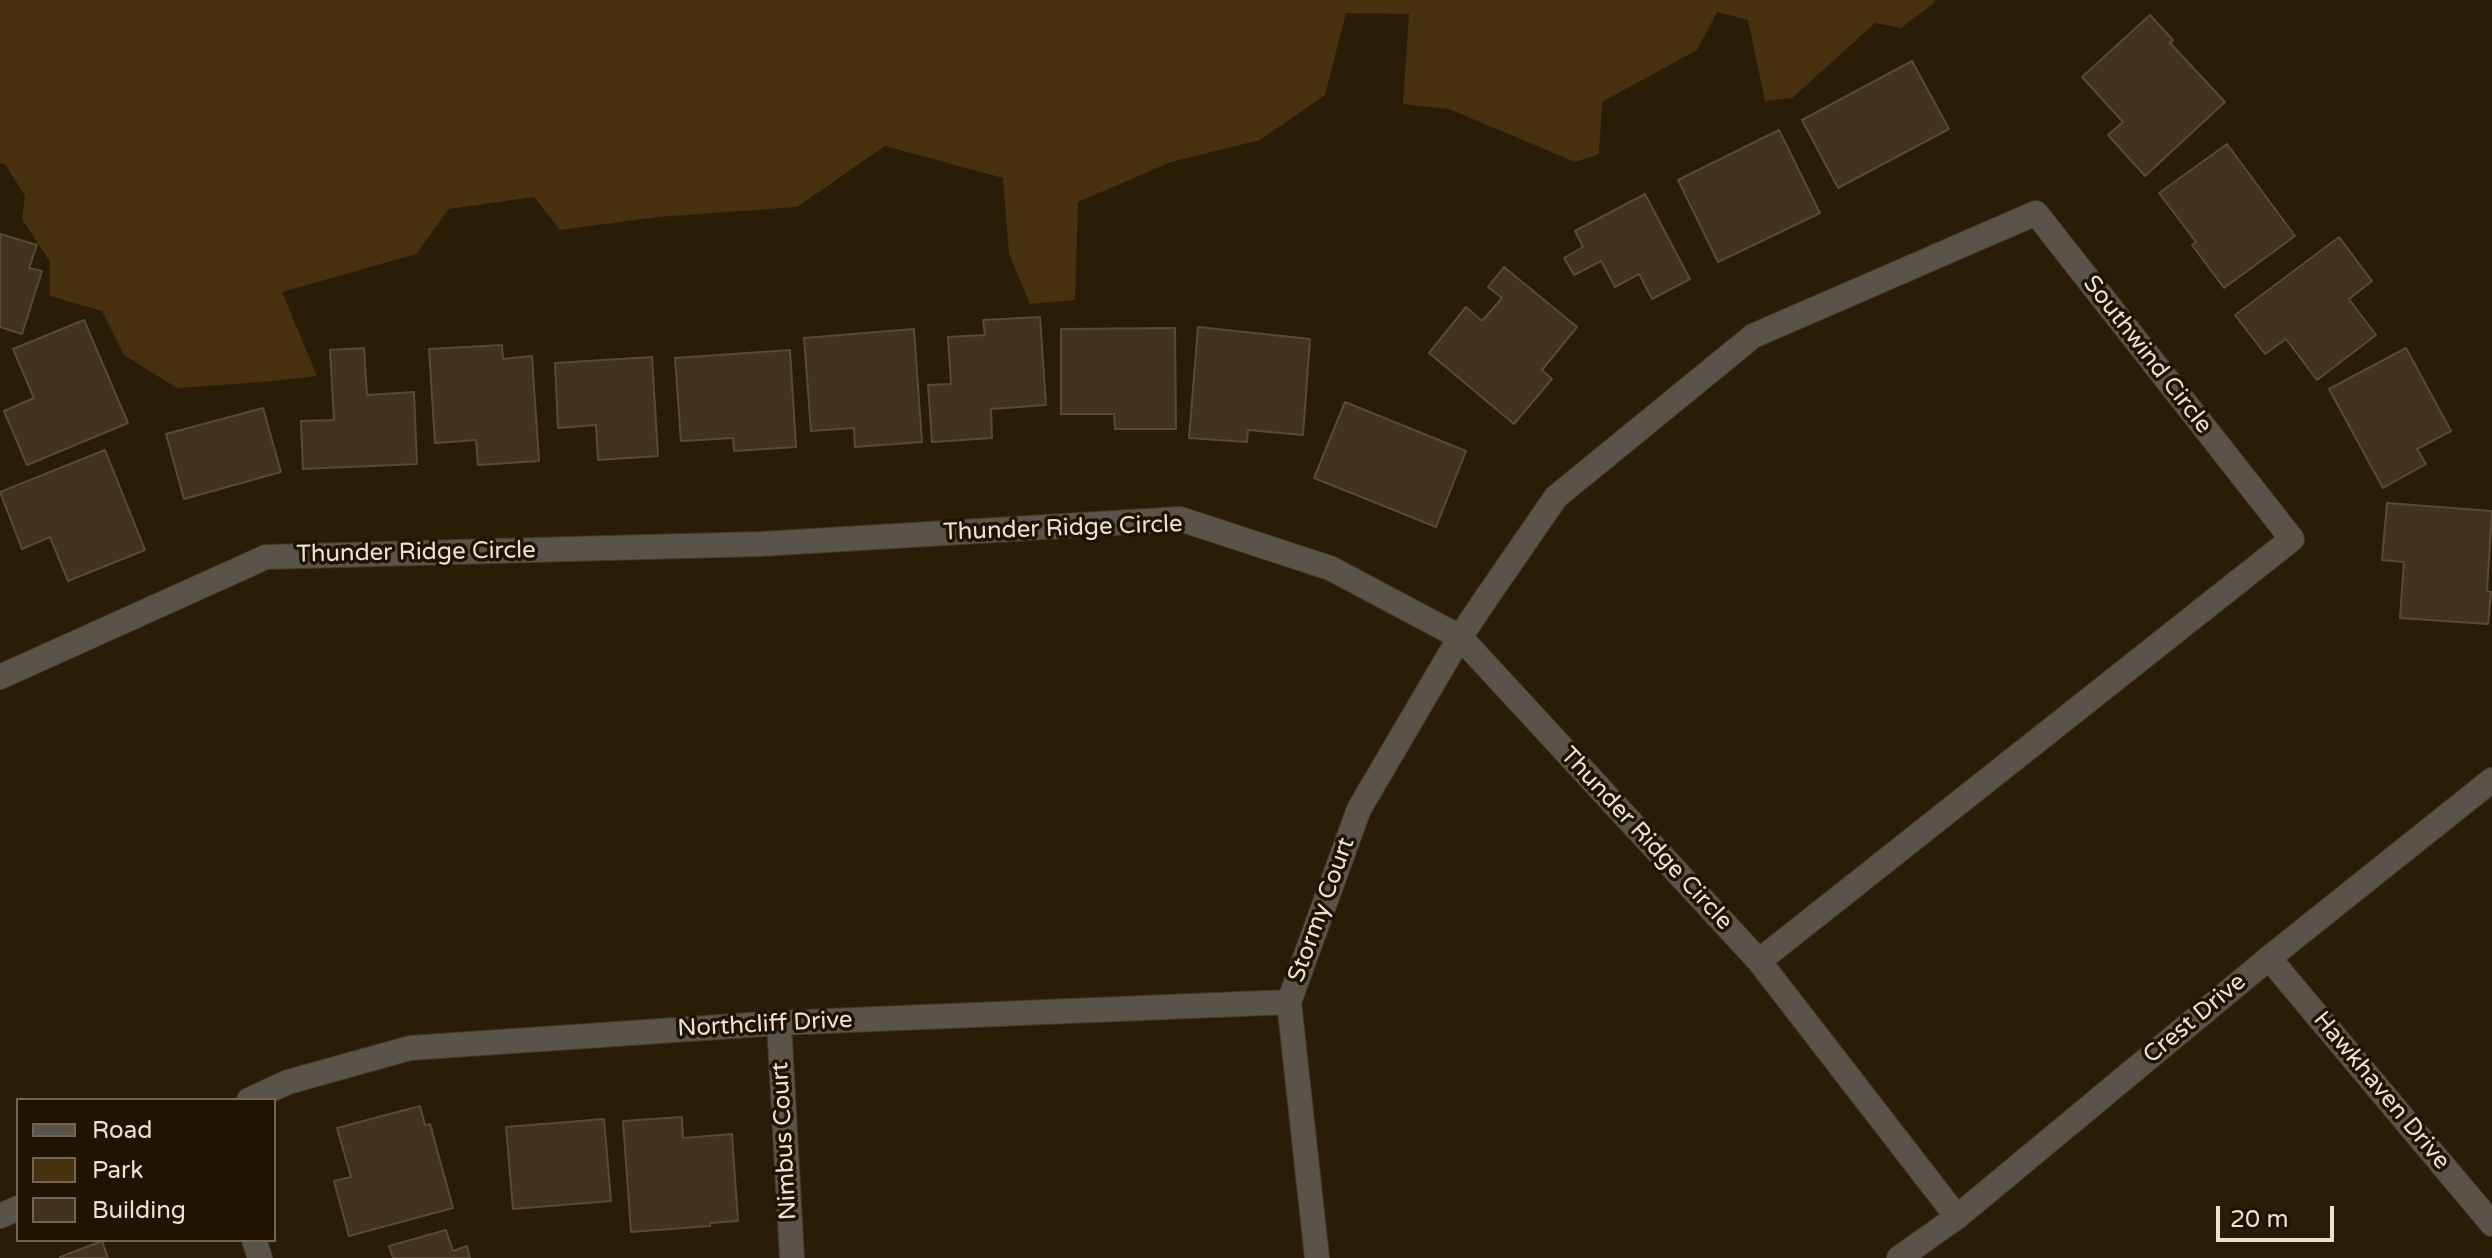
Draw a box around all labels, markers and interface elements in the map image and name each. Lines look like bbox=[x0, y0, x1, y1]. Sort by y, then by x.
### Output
street label: Southwind Circle bbox=[2076, 270, 2218, 440]
street label: Thunder Ridge Circle bbox=[943, 510, 1183, 548]
street label: Thunder Ridge Circle bbox=[296, 537, 536, 569]
street label: Thunder Ridge Circle bbox=[1554, 742, 1738, 936]
street label: Stormy Court bbox=[1283, 834, 1361, 986]
street label: Crest Drive bbox=[2138, 968, 2252, 1070]
street label: Northcliff Drive bbox=[677, 1006, 853, 1044]
street label: Hawkhaven Drive bbox=[2307, 1006, 2455, 1176]
street label: Nimbus Court bbox=[766, 1061, 804, 1221]
legend bbox=[16, 1098, 276, 1242]
text: Road bbox=[92, 1116, 152, 1145]
text: Park bbox=[92, 1156, 143, 1185]
scale bar bbox=[2220, 1190, 2338, 1240]
text: Building bbox=[92, 1196, 186, 1225]
text: 20 m bbox=[2230, 1205, 2288, 1234]

